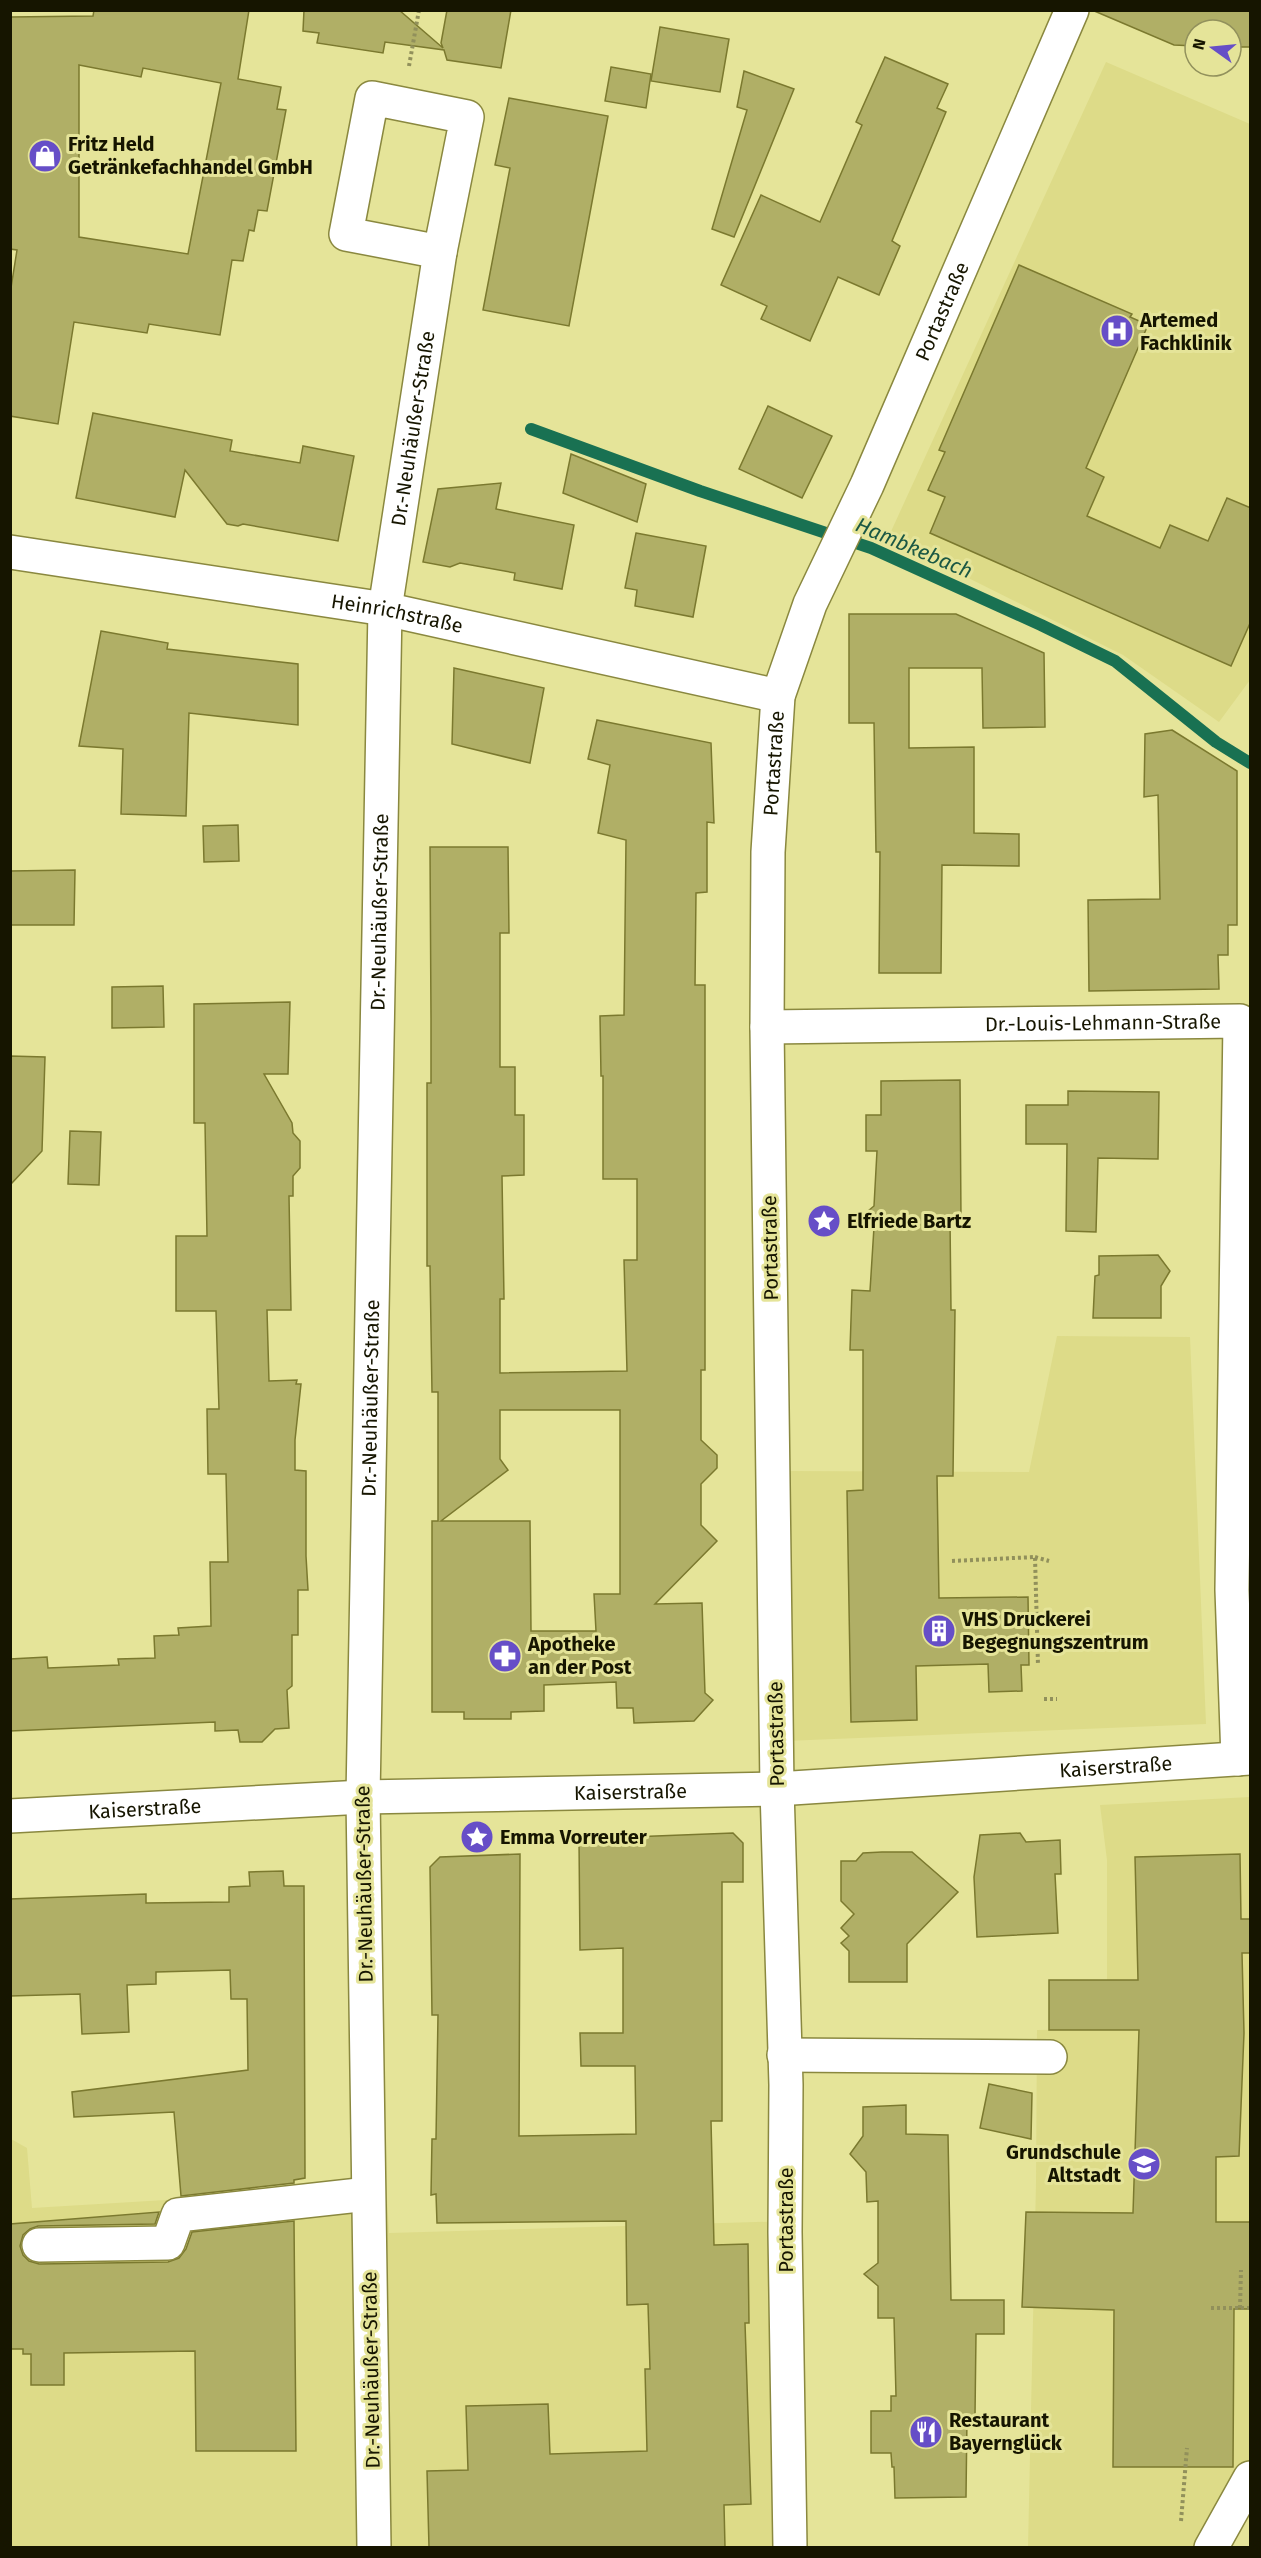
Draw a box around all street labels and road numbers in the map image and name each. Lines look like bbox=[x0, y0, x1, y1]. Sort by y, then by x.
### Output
street label: Portastraße bbox=[910, 258, 974, 365]
street label: Dr.-Neuhäußer-Straße bbox=[386, 329, 440, 528]
street label: Heinrichstraße bbox=[330, 589, 465, 638]
street label: Portastraße bbox=[758, 710, 789, 817]
street label: Dr.-Neuhäußer-Straße bbox=[366, 813, 393, 1011]
street label: Dr.-Louis-Lehmann-Straße bbox=[985, 1009, 1221, 1036]
street label: Portastraße bbox=[757, 1195, 783, 1301]
street label: Dr.-Neuhäußer-Straße bbox=[357, 1299, 384, 1497]
street label: Portastraße bbox=[763, 1681, 789, 1787]
street label: Kaiserstraße bbox=[1058, 1751, 1173, 1782]
street label: Kaiserstraße bbox=[574, 1779, 687, 1805]
street label: Dr.-Neuhäußer-Straße bbox=[350, 1785, 378, 1983]
street label: Kaiserstraße bbox=[88, 1794, 202, 1824]
street label: Portastraße bbox=[774, 2167, 798, 2273]
street label: Dr.-Neuhäußer-Straße bbox=[357, 2271, 385, 2469]

